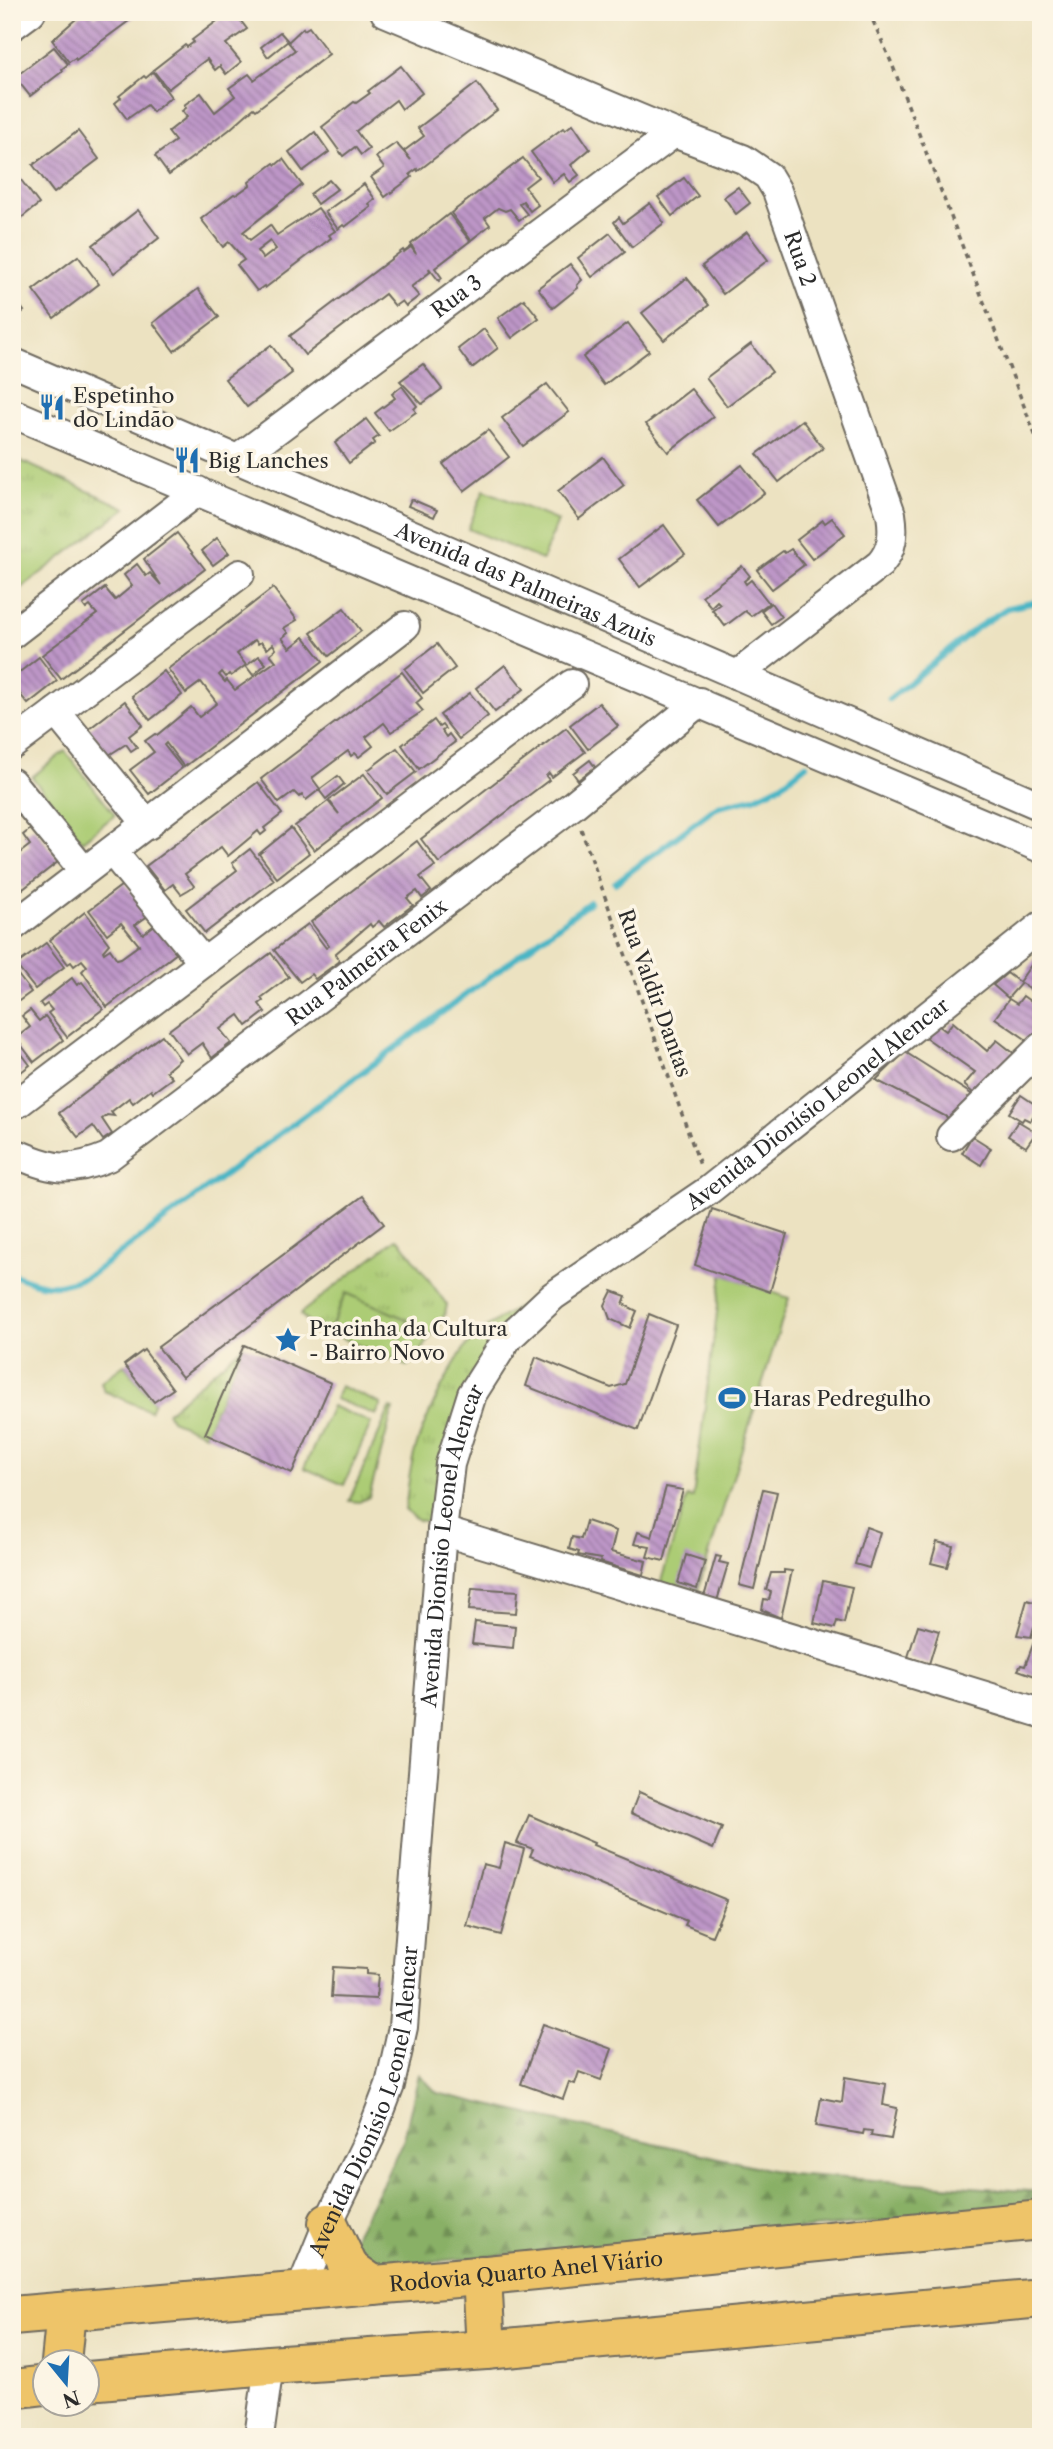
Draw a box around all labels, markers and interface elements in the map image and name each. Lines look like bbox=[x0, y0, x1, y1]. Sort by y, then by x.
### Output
street label: Rua 2 bbox=[779, 227, 822, 289]
street label: Rua 3 bbox=[426, 269, 486, 323]
place label: Espetinho do Lindão bbox=[73, 383, 174, 432]
restaurant icon: Espetinho do Lindão bbox=[37, 392, 67, 422]
restaurant icon: Big Lanches bbox=[172, 445, 202, 475]
place label: Big Lanches bbox=[208, 448, 329, 473]
street label: Avenida das Palmeiras Azuis bbox=[391, 516, 660, 651]
street label: Rua Palmeira Fenix bbox=[281, 892, 452, 1030]
street label: Rua Valdir Dantas bbox=[613, 906, 697, 1080]
street label: Avenida Dionísio Leonel Alencar bbox=[680, 992, 954, 1215]
place label: Pracinha da Cultura - Bairro Novo bbox=[309, 1316, 509, 1365]
place icon: Pracinha da Cultura - Bairro Novo bbox=[273, 1325, 303, 1355]
street label: Avenida Dionísio Leonel Alencar bbox=[416, 1379, 488, 1709]
sports icon: Haras Pedregulho bbox=[717, 1383, 747, 1413]
place label: Haras Pedregulho bbox=[753, 1386, 931, 1411]
street label: Avenida Dionísio Leonel Alencar bbox=[303, 1945, 422, 2261]
street label: Rodovia Quarto Anel Viário bbox=[388, 2245, 664, 2296]
north arrow bbox=[32, 2348, 102, 2418]
text: N bbox=[60, 2385, 83, 2412]

